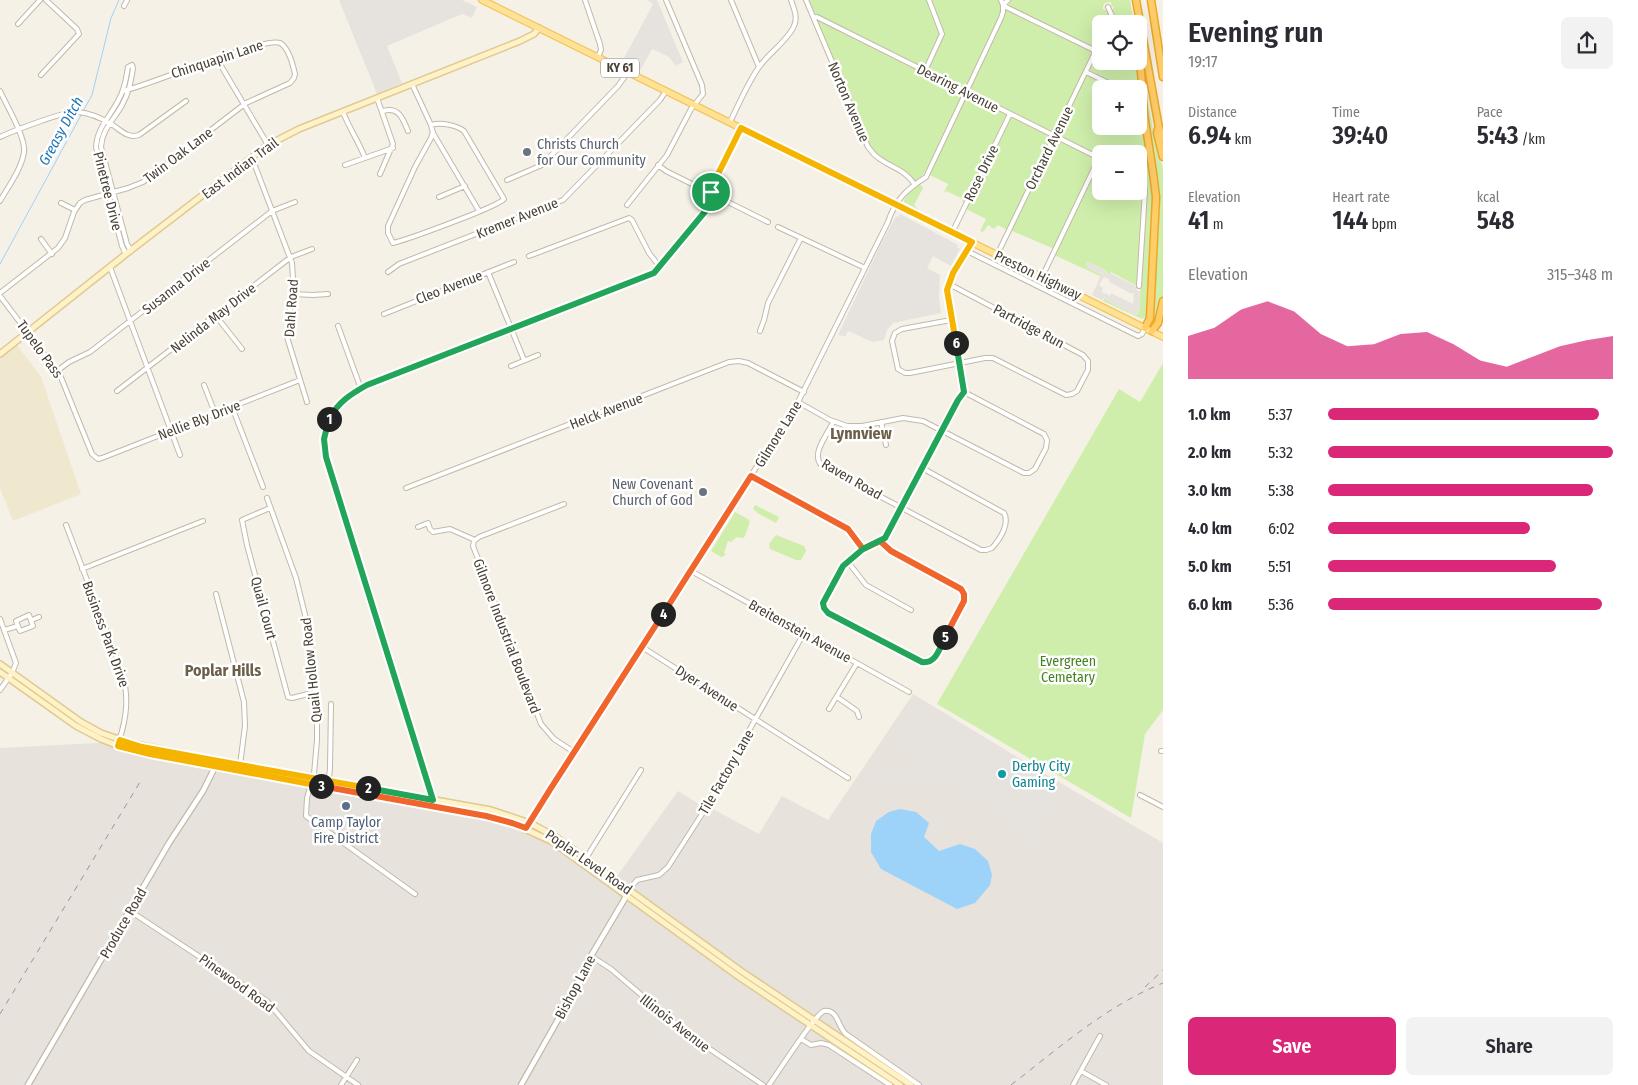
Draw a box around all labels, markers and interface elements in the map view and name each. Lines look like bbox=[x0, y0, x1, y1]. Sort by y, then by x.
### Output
map controls bbox=[1092, 15, 1147, 200]
button: locate bbox=[1092, 15, 1147, 70]
text: Evening run bbox=[1188, 16, 1323, 49]
button: share bbox=[1561, 17, 1613, 69]
street label: Chinquapin Lane bbox=[169, 37, 265, 82]
text: 19:17 bbox=[1188, 52, 1217, 71]
road number: KY 61 bbox=[601, 58, 639, 78]
street label: Norton Avenue bbox=[824, 60, 873, 145]
street label: Dearing Avenue bbox=[914, 61, 1002, 116]
button: + bbox=[1092, 80, 1147, 135]
water label: Greasy Ditch bbox=[35, 93, 87, 169]
street label: Orchard Avenue bbox=[1022, 104, 1077, 193]
text: Distance bbox=[1188, 104, 1237, 121]
text: Time bbox=[1332, 104, 1360, 121]
text: Pace bbox=[1477, 104, 1503, 121]
text: 6.94 bbox=[1188, 121, 1231, 151]
text: 39:40 bbox=[1332, 121, 1388, 151]
text: 5:43 bbox=[1477, 121, 1518, 151]
street label: Twin Oak Lane bbox=[140, 124, 216, 187]
text: km bbox=[1231, 131, 1252, 148]
text: /km bbox=[1518, 131, 1546, 148]
street label: East Indian Trail bbox=[199, 134, 282, 203]
place label: Christs Church for Our Community bbox=[537, 136, 646, 169]
street label: Rose Drive bbox=[961, 142, 1002, 204]
button: − bbox=[1092, 145, 1147, 200]
marker: Christs Church for Our Community bbox=[521, 146, 533, 158]
street label: Pinetree Drive bbox=[89, 150, 126, 233]
pin bbox=[690, 171, 732, 213]
icon: arrive bbox=[697, 178, 725, 206]
text: Elevation bbox=[1188, 189, 1241, 206]
text: Heart rate bbox=[1332, 189, 1390, 206]
text: kcal bbox=[1477, 189, 1499, 206]
street label: Kremer Avenue bbox=[474, 194, 561, 243]
text: 41 bbox=[1188, 206, 1209, 236]
text: 144 bbox=[1332, 206, 1368, 236]
text: 548 bbox=[1477, 206, 1514, 236]
text: m bbox=[1209, 216, 1224, 233]
text: bpm bbox=[1368, 216, 1397, 233]
street label: Preston Highway bbox=[992, 247, 1085, 304]
street label: Susanna Drive bbox=[139, 255, 214, 318]
text: Elevation bbox=[1188, 265, 1248, 284]
text: 315–348 m bbox=[1547, 265, 1613, 284]
street label: Cleo Avenue bbox=[413, 267, 485, 308]
street label: Dahl Road bbox=[281, 278, 302, 338]
street label: Nelinda May Drive bbox=[167, 280, 259, 357]
street label: Partridge Run bbox=[990, 301, 1067, 352]
street label: Tupelo Pass bbox=[13, 317, 66, 381]
pin: 6 bbox=[944, 330, 968, 356]
text: 6 bbox=[953, 335, 960, 352]
street label: Helck Avenue bbox=[567, 390, 645, 433]
street label: Nellie Bly Drive bbox=[156, 397, 243, 444]
street label: Gilmore Lane bbox=[751, 398, 806, 471]
text: 1.0 km bbox=[1188, 405, 1231, 424]
text: 5:37 bbox=[1268, 405, 1293, 424]
pin: 1 bbox=[316, 406, 342, 432]
text: 1 bbox=[327, 411, 332, 428]
district label: Lynnview bbox=[830, 424, 892, 443]
text: 2.0 km bbox=[1188, 443, 1231, 462]
text: 5:32 bbox=[1268, 443, 1293, 462]
street label: Raven Road bbox=[819, 455, 885, 504]
place label: New Covenant Church of God bbox=[612, 476, 693, 509]
text: 3.0 km bbox=[1188, 481, 1231, 500]
text: 5:38 bbox=[1268, 481, 1294, 500]
marker: New Covenant Church of God bbox=[697, 486, 709, 498]
text: 4.0 km bbox=[1188, 519, 1232, 538]
text: 6:02 bbox=[1268, 519, 1295, 538]
street label: Gilmore Industrial Boulevard bbox=[469, 556, 544, 716]
text: 5.0 km bbox=[1188, 557, 1232, 576]
text: 5:51 bbox=[1268, 557, 1292, 576]
street label: Quail Court bbox=[247, 575, 280, 642]
street label: Business Park Drive bbox=[78, 579, 133, 690]
text: 6.0 km bbox=[1188, 595, 1232, 614]
text: 5:36 bbox=[1268, 595, 1294, 614]
street label: Breitenstein Avenue bbox=[745, 596, 854, 667]
pin: 4 bbox=[650, 602, 676, 626]
text: 4 bbox=[660, 606, 667, 623]
street label: Quail Hollow Road bbox=[298, 617, 325, 723]
pin: 5 bbox=[932, 624, 958, 650]
text: 5 bbox=[942, 629, 949, 646]
park label: Evergreen Cemetary bbox=[1040, 653, 1096, 686]
district label: Poplar Hills bbox=[185, 661, 261, 680]
street label: Dyer Avenue bbox=[672, 662, 741, 715]
street label: Tile Factory Lane bbox=[695, 727, 758, 818]
place label: Derby City Gaming bbox=[1012, 758, 1071, 791]
marker: Derby City Gaming bbox=[996, 768, 1008, 780]
pin: 3 bbox=[308, 774, 334, 798]
pin: 2 bbox=[356, 776, 380, 800]
text: 3 bbox=[318, 778, 325, 795]
text: 2 bbox=[365, 780, 372, 797]
marker: Camp Taylor Fire District bbox=[340, 800, 352, 812]
place label: Camp Taylor Fire District bbox=[311, 814, 381, 847]
street label: Poplar Level Road bbox=[542, 826, 635, 899]
street label: Produce Road bbox=[96, 885, 150, 962]
street label: Pinewood Road bbox=[196, 950, 278, 1016]
street label: Bishop Lane bbox=[552, 952, 599, 1022]
street label: Illinois Avenue bbox=[636, 991, 713, 1056]
button: Save bbox=[1188, 1017, 1396, 1075]
button: Share bbox=[1406, 1017, 1613, 1075]

